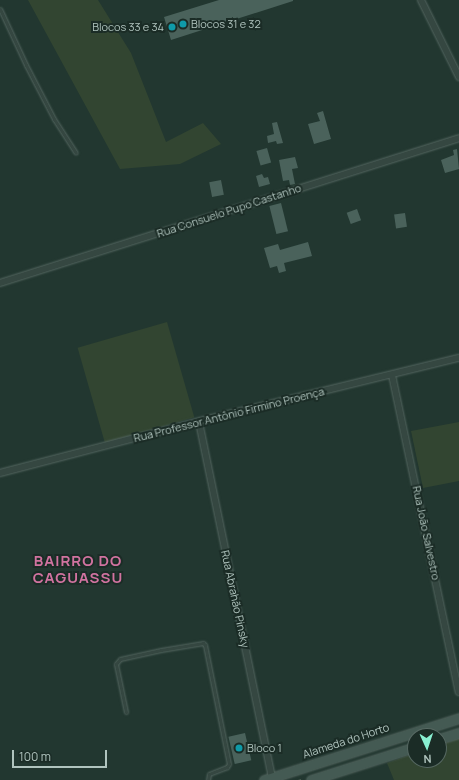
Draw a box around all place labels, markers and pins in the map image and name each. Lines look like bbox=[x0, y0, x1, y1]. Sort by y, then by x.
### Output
place label: Blocos 31 e 32 bbox=[191, 17, 261, 31]
marker: Blocos 31 e 32 bbox=[178, 19, 188, 29]
place label: Blocos 33 e 34 bbox=[92, 20, 164, 34]
marker: Blocos 33 e 34 bbox=[167, 22, 177, 32]
place label: Bloco 1 bbox=[247, 741, 282, 755]
marker: Bloco 1 bbox=[234, 743, 244, 753]

